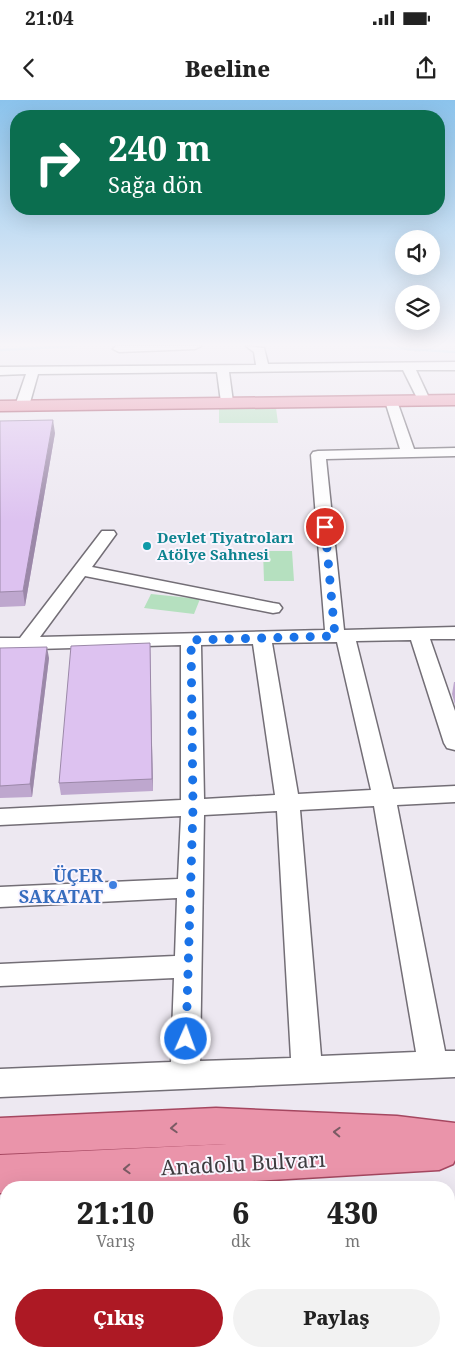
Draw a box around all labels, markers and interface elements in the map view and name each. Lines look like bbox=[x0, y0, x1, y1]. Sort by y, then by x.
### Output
text: 21:04 bbox=[25, 5, 74, 31]
text: Beeline bbox=[185, 53, 270, 83]
icon: back bbox=[15, 54, 43, 82]
icon: share bbox=[412, 54, 440, 82]
text: 240 m bbox=[108, 124, 211, 171]
icon: right bbox=[25, 130, 90, 195]
text: Sağa dön bbox=[108, 169, 203, 199]
map controls bbox=[395, 230, 440, 330]
button: sound bbox=[395, 230, 440, 275]
button: layers bbox=[395, 285, 440, 330]
pin bbox=[304, 506, 346, 548]
icon: arrive bbox=[311, 513, 339, 541]
place label: Devlet Tiyatroları Atölye Sahnesi bbox=[157, 527, 294, 564]
marker: Devlet Tiyatroları Atölye Sahnesi bbox=[141, 540, 153, 552]
place label: ÜÇER SAKATAT bbox=[19, 863, 103, 908]
marker: ÜÇER SAKATAT bbox=[107, 879, 119, 891]
position arrow bbox=[159, 1012, 211, 1064]
one-way arrow bbox=[170, 1122, 178, 1133]
one-way arrow bbox=[332, 1127, 340, 1137]
street label: Anadolu Bulvarı bbox=[160, 1145, 326, 1181]
one-way arrow bbox=[122, 1163, 130, 1174]
text: 21:10 bbox=[77, 1192, 154, 1233]
text: 6 bbox=[232, 1192, 249, 1233]
text: 430 bbox=[327, 1192, 378, 1233]
text: Varış bbox=[96, 1230, 135, 1252]
text: dk bbox=[231, 1230, 250, 1252]
text: m bbox=[345, 1230, 360, 1252]
button: Çıkış bbox=[15, 1289, 223, 1347]
button: Paylaş bbox=[233, 1289, 440, 1347]

